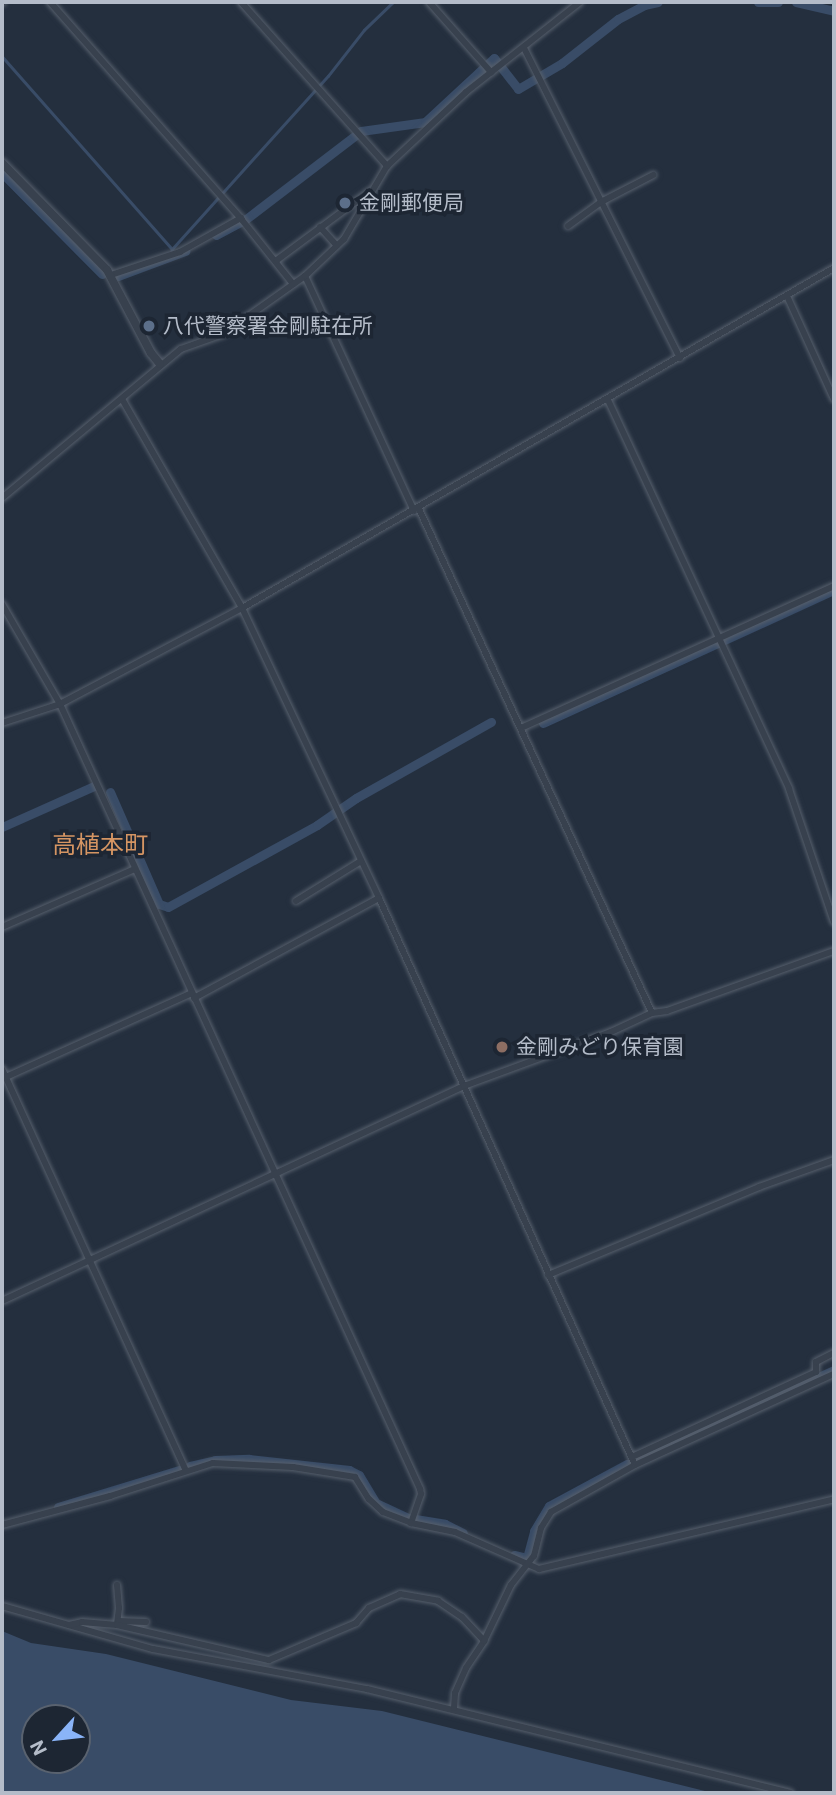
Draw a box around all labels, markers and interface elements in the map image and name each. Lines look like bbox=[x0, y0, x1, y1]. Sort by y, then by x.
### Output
place label: 金剛郵便局 bbox=[359, 190, 464, 216]
marker: 金剛郵便局 bbox=[337, 195, 353, 211]
place label: 八代警察署金剛駐在所 bbox=[163, 313, 373, 339]
marker: 八代警察署金剛駐在所 bbox=[141, 318, 157, 334]
district label: 高植本町 bbox=[52, 832, 148, 860]
place label: 金剛みどり保育園 bbox=[516, 1034, 684, 1060]
marker: 金剛みどり保育園 bbox=[494, 1039, 510, 1055]
north arrow bbox=[21, 1704, 91, 1774]
text: N bbox=[25, 1737, 52, 1759]

